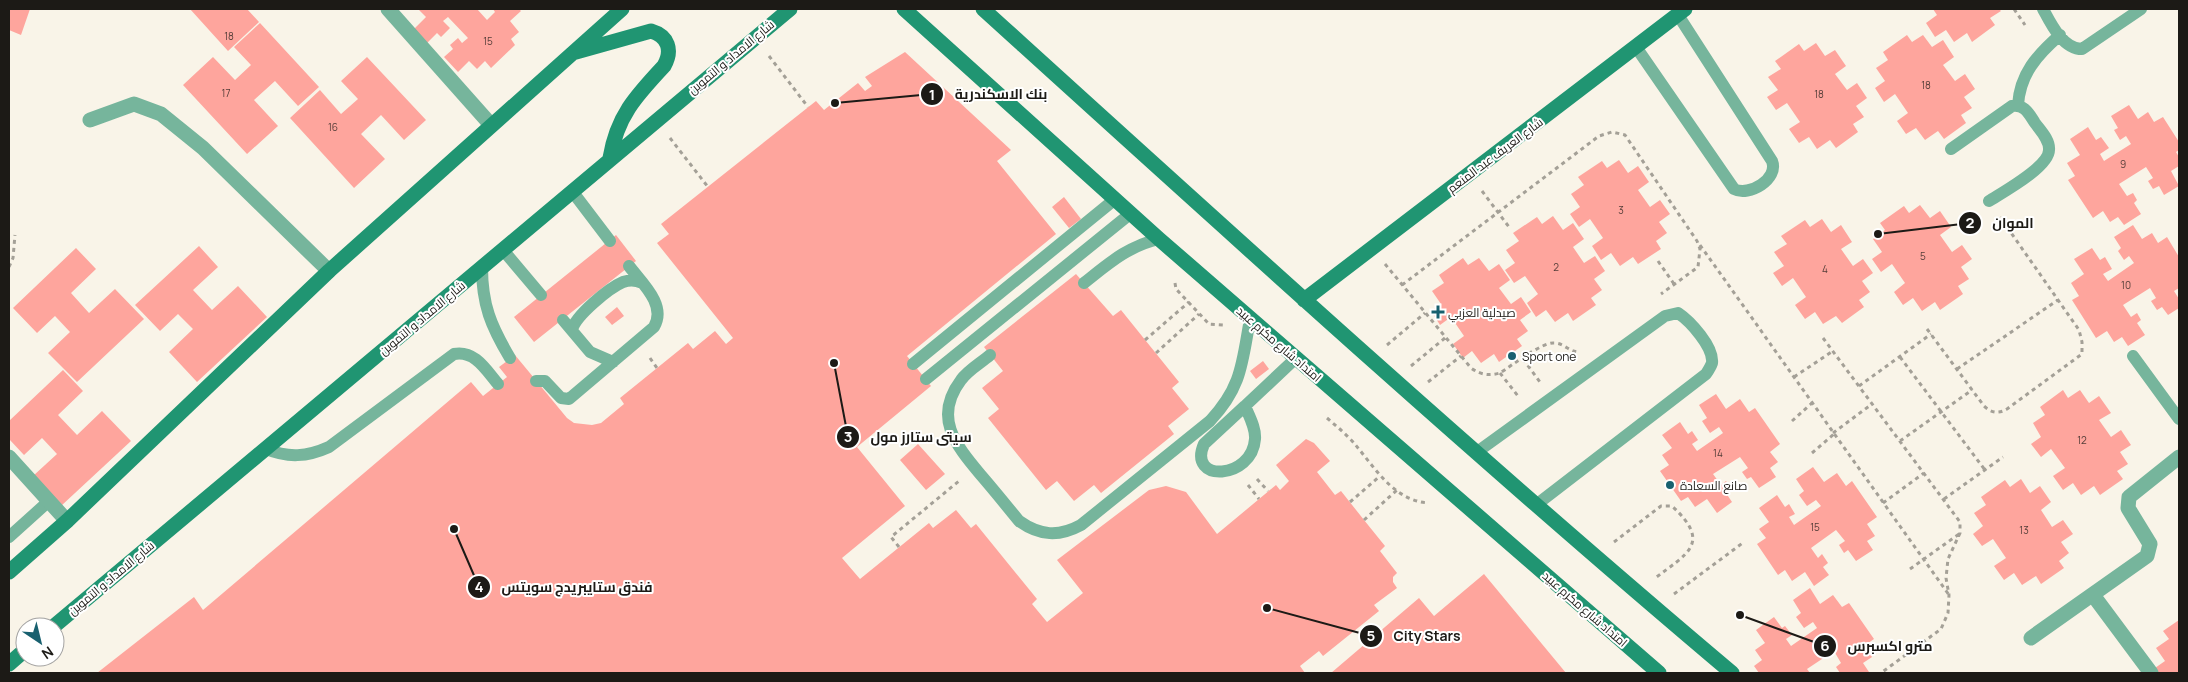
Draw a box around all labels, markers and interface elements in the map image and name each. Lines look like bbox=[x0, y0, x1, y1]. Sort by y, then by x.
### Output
street label: شارع الامداد و التموين bbox=[684, 16, 778, 98]
house number: 18 bbox=[224, 29, 234, 43]
house number: 15 bbox=[483, 34, 493, 48]
house number: 18 bbox=[1921, 78, 1931, 92]
callout: بنك الاسكندرية bbox=[920, 80, 1057, 109]
text: 1 bbox=[929, 84, 935, 105]
text: بنك الاسكندرية bbox=[955, 84, 1047, 103]
house number: 17 bbox=[222, 86, 230, 100]
house number: 18 bbox=[1814, 87, 1824, 101]
street label: شارع العريف عبد المنعم bbox=[1444, 113, 1546, 197]
house number: 16 bbox=[328, 120, 338, 134]
house number: 9 bbox=[2120, 157, 2126, 171]
house number: 3 bbox=[1618, 203, 1624, 217]
callout: الموان bbox=[1957, 209, 2044, 238]
text: 2 bbox=[1966, 212, 1975, 233]
text: الموان bbox=[1992, 213, 2034, 232]
house number: 5 bbox=[1920, 249, 1926, 263]
house number: 2 bbox=[1553, 260, 1559, 274]
house number: 4 bbox=[1822, 262, 1828, 276]
street label: شارع الامداد و التموين bbox=[375, 277, 469, 359]
house number: 10 bbox=[2121, 278, 2131, 292]
street label: امتداد شارع مكرم عبيد bbox=[1233, 302, 1325, 386]
place label: صيدلية العزبي bbox=[1448, 304, 1516, 323]
marker: صيدلية العزبي bbox=[1432, 306, 1444, 318]
place label: Sport one bbox=[1522, 348, 1576, 365]
marker: Sport one bbox=[1506, 350, 1518, 362]
callout: سيتى ستارز مول bbox=[835, 423, 981, 452]
text: 3 bbox=[844, 426, 852, 447]
text: سيتى ستارز مول bbox=[870, 427, 972, 446]
house number: 12 bbox=[2077, 433, 2087, 447]
house number: 14 bbox=[1713, 446, 1723, 460]
place label: صانع السعادة bbox=[1680, 477, 1747, 494]
marker: صانع السعادة bbox=[1664, 479, 1676, 491]
house number: 15 bbox=[1810, 520, 1820, 534]
house number: 13 bbox=[2019, 523, 2029, 537]
street label: شارع الامداد و التموين bbox=[64, 537, 158, 619]
street label: امتداد شارع مكرم عبيد bbox=[1539, 567, 1631, 651]
callout: فندق ستايبريدج سويتس bbox=[467, 572, 663, 601]
text: 4 bbox=[474, 576, 484, 597]
text: فندق ستايبريدج سويتس bbox=[501, 577, 653, 597]
north arrow bbox=[15, 617, 65, 667]
callout: City Stars bbox=[1359, 622, 1471, 651]
text: 5 bbox=[1367, 625, 1376, 646]
text: City Stars bbox=[1394, 626, 1461, 645]
callout: مترو اكسبرس bbox=[1812, 631, 1942, 660]
text: 6 bbox=[1820, 635, 1830, 656]
text: مترو اكسبرس bbox=[1847, 636, 1933, 655]
text: N bbox=[38, 642, 57, 664]

